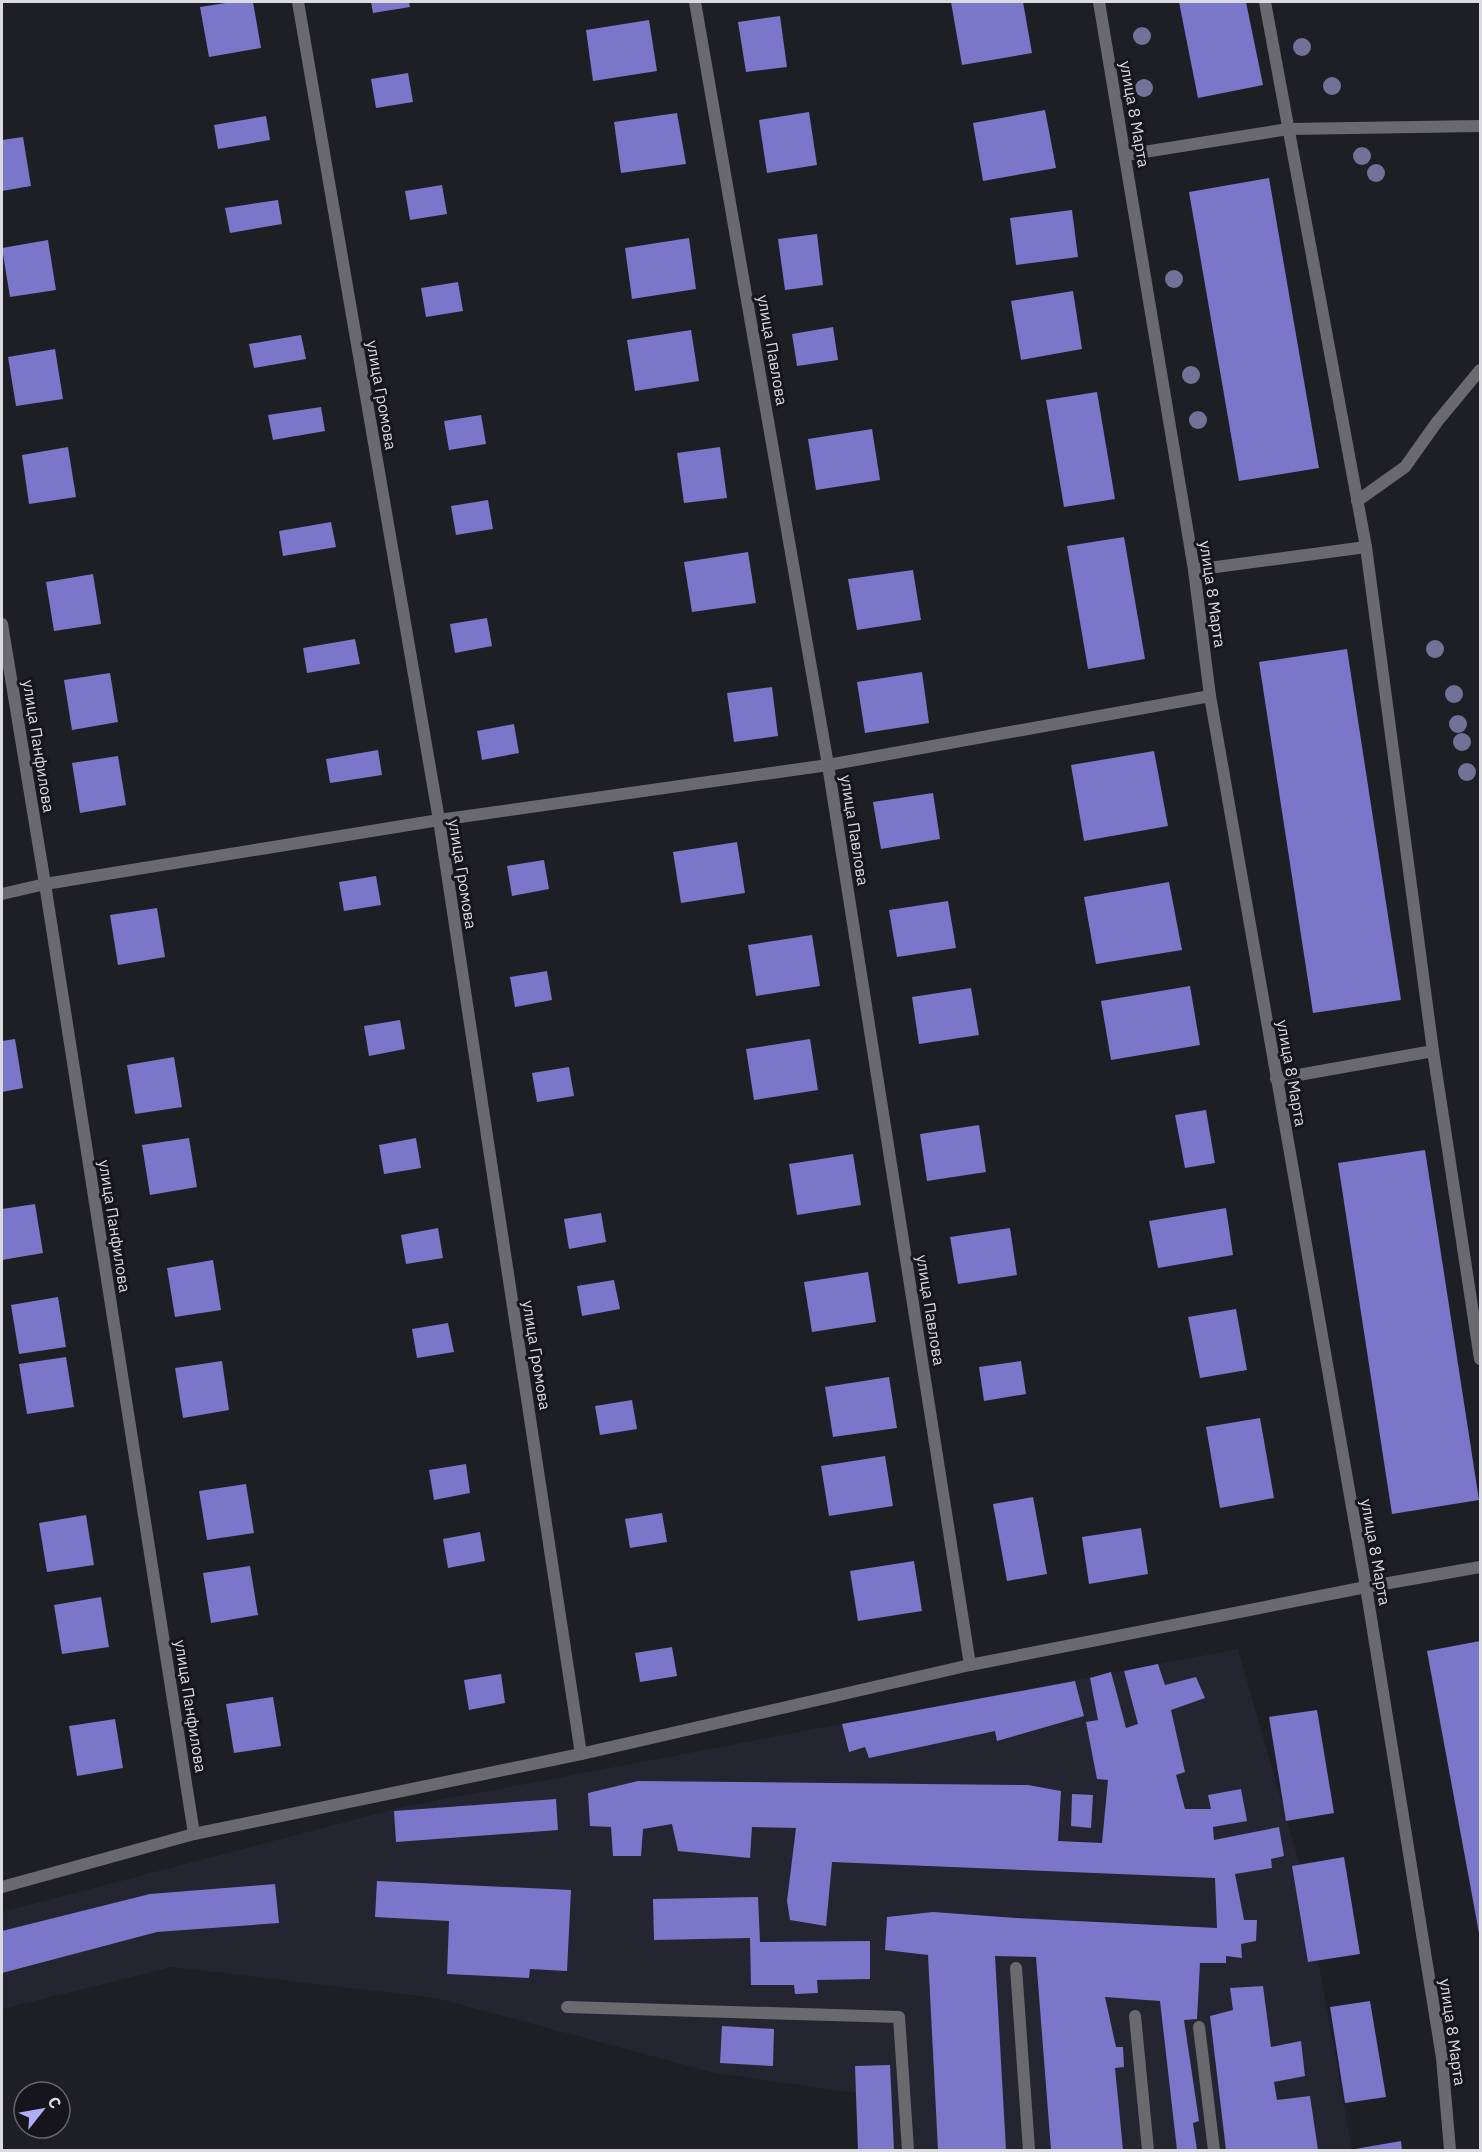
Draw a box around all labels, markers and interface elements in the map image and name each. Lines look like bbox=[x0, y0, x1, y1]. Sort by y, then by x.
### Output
street label: улица 8 Марта bbox=[1116, 59, 1154, 169]
street label: улица Павлова bbox=[753, 293, 793, 407]
street label: улица Громова bbox=[363, 339, 402, 452]
street label: улица 8 Марта bbox=[1196, 539, 1230, 649]
street label: улица Панфилова bbox=[19, 678, 59, 814]
street label: улица Павлова bbox=[836, 773, 874, 887]
street label: улица Громова bbox=[444, 818, 482, 931]
street label: улица 8 Марта bbox=[1273, 1018, 1311, 1128]
street label: улица Панфилова bbox=[95, 1158, 135, 1294]
street label: улица Павлова bbox=[912, 1253, 950, 1367]
street label: улица Громова bbox=[518, 1299, 556, 1412]
street label: улица 8 Марта bbox=[1357, 1497, 1395, 1607]
street label: улица Панфилова bbox=[171, 1638, 211, 1774]
street label: улица 8 Марта bbox=[1436, 1977, 1470, 2087]
north arrow bbox=[12, 2080, 72, 2140]
text: С bbox=[44, 2093, 66, 2112]

